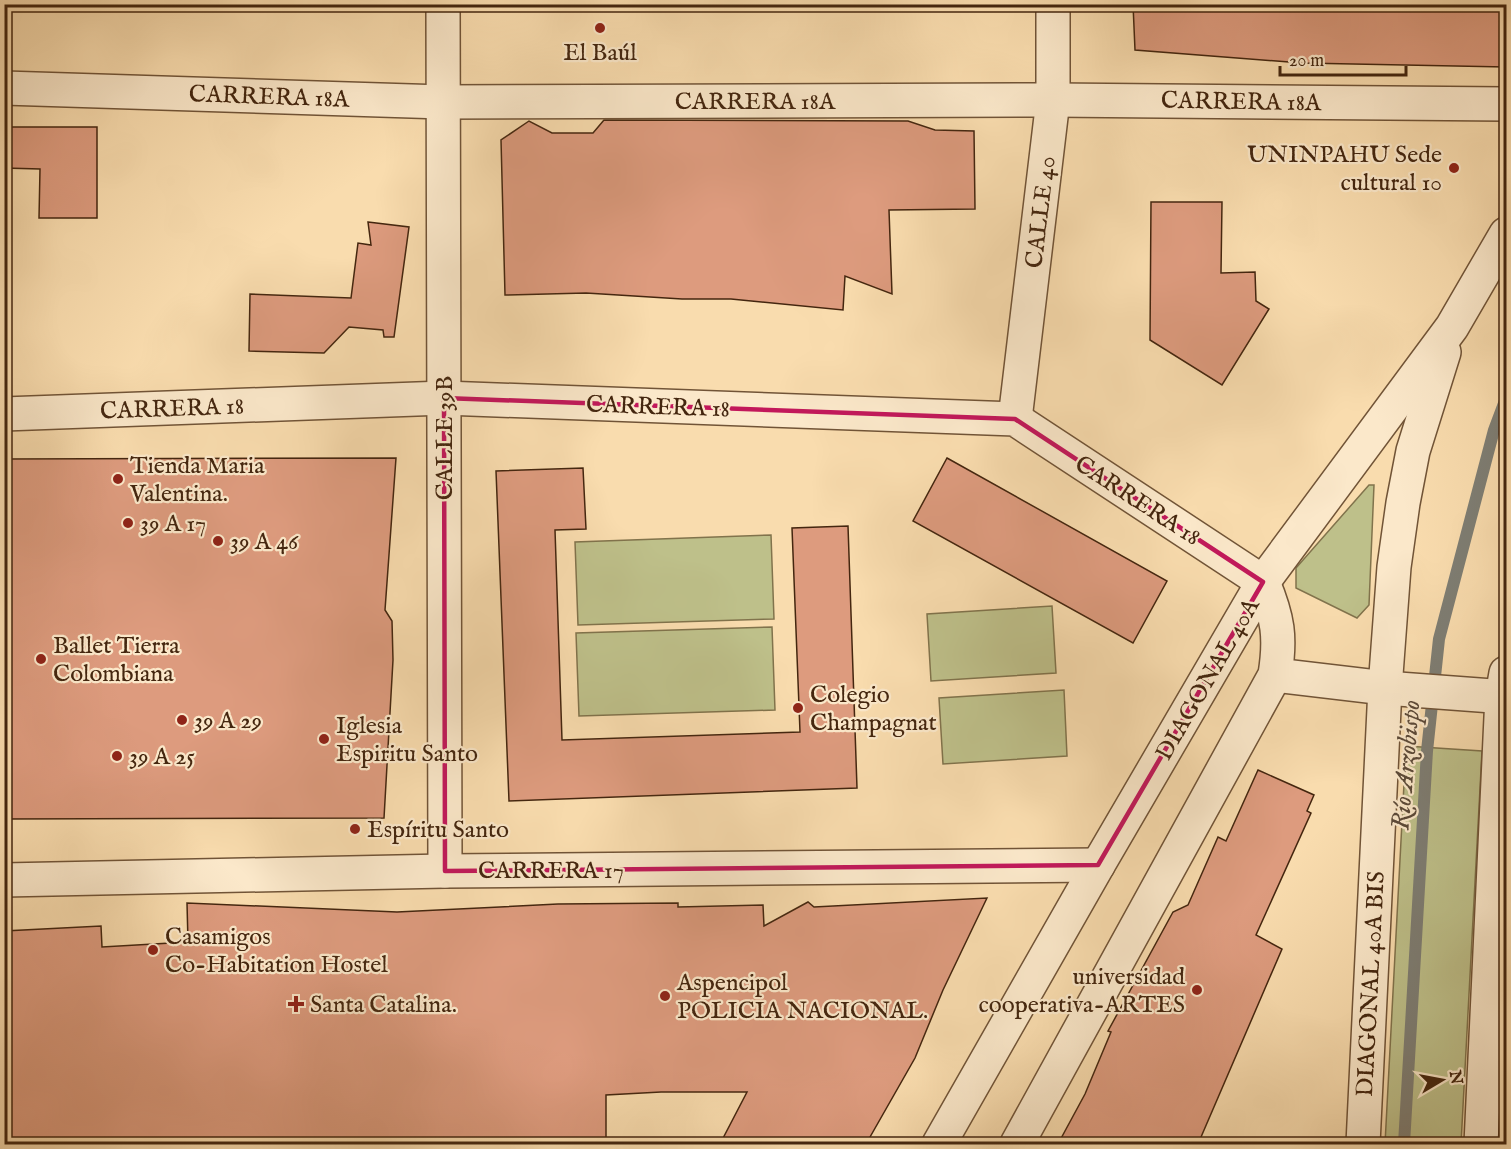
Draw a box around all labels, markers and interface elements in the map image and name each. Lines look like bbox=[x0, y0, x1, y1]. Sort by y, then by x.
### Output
marker: El Baúl bbox=[593, 21, 607, 35]
place label: El Baúl bbox=[563, 38, 637, 69]
scale bar bbox=[1280, 39, 1406, 77]
text: 20 m bbox=[1289, 50, 1324, 73]
street label: CARRERA 18A bbox=[188, 79, 350, 116]
street label: CARRERA 18A bbox=[1161, 86, 1322, 119]
street label: CARRERA 18A bbox=[675, 87, 836, 118]
place label: UNINPAHU Sede cultural 10 bbox=[1247, 140, 1442, 199]
street label: CALLE 40 bbox=[1019, 154, 1064, 270]
marker: UNINPAHU Sede cultural 10 bbox=[1447, 161, 1461, 175]
street label: CALLE 39B bbox=[430, 376, 461, 500]
street label: CARRERA 18 bbox=[585, 389, 731, 426]
street label: CARRERA 18 bbox=[99, 391, 245, 428]
street label: CARRERA 18 bbox=[1068, 449, 1206, 554]
place label: Tienda Maria Valentina. bbox=[129, 451, 265, 510]
marker: Tienda Maria Valentina. bbox=[111, 472, 125, 486]
place label: 39 A 17 bbox=[140, 509, 206, 540]
marker: 39 A 17 bbox=[121, 516, 135, 530]
place label: 39 A 46 bbox=[230, 527, 299, 558]
marker: 39 A 46 bbox=[211, 534, 225, 548]
street label: DIAGONAL 40A bbox=[1149, 592, 1268, 766]
place label: Ballet Tierra Colombiana bbox=[53, 631, 180, 690]
marker: Ballet Tierra Colombiana bbox=[34, 652, 48, 666]
place label: Colegio Champagnat bbox=[810, 680, 937, 739]
water label: Río Arzobispo bbox=[1384, 699, 1429, 832]
marker: Colegio Champagnat bbox=[791, 701, 805, 715]
place label: 39 A 29 bbox=[194, 706, 262, 737]
place label: Iglesia Espiritu Santo bbox=[336, 711, 478, 770]
marker: 39 A 29 bbox=[175, 713, 189, 727]
marker: Iglesia Espiritu Santo bbox=[317, 732, 331, 746]
place label: 39 A 25 bbox=[129, 742, 195, 773]
marker: 39 A 25 bbox=[110, 749, 124, 763]
place label: Espíritu Santo bbox=[367, 815, 509, 846]
marker: Espíritu Santo bbox=[348, 822, 362, 836]
street label: CARRERA 17 bbox=[478, 856, 624, 887]
street label: DIAGONAL 40A BIS bbox=[1350, 870, 1393, 1098]
place label: Casamigos Co-Habitation Hostel bbox=[165, 922, 388, 981]
marker: Casamigos Co-Habitation Hostel bbox=[146, 943, 160, 957]
place label: universidad cooperativa-ARTES bbox=[979, 962, 1185, 1021]
place label: Aspencipol POLICIA NACIONAL. bbox=[676, 968, 928, 1027]
marker: universidad cooperativa-ARTES bbox=[1190, 983, 1204, 997]
marker: Aspencipol POLICIA NACIONAL. bbox=[658, 989, 672, 1003]
place label: Santa Catalina. bbox=[310, 990, 457, 1021]
marker: Santa Catalina. bbox=[287, 995, 305, 1013]
north arrow bbox=[1412, 1050, 1472, 1110]
text: N bbox=[1444, 1068, 1466, 1086]

